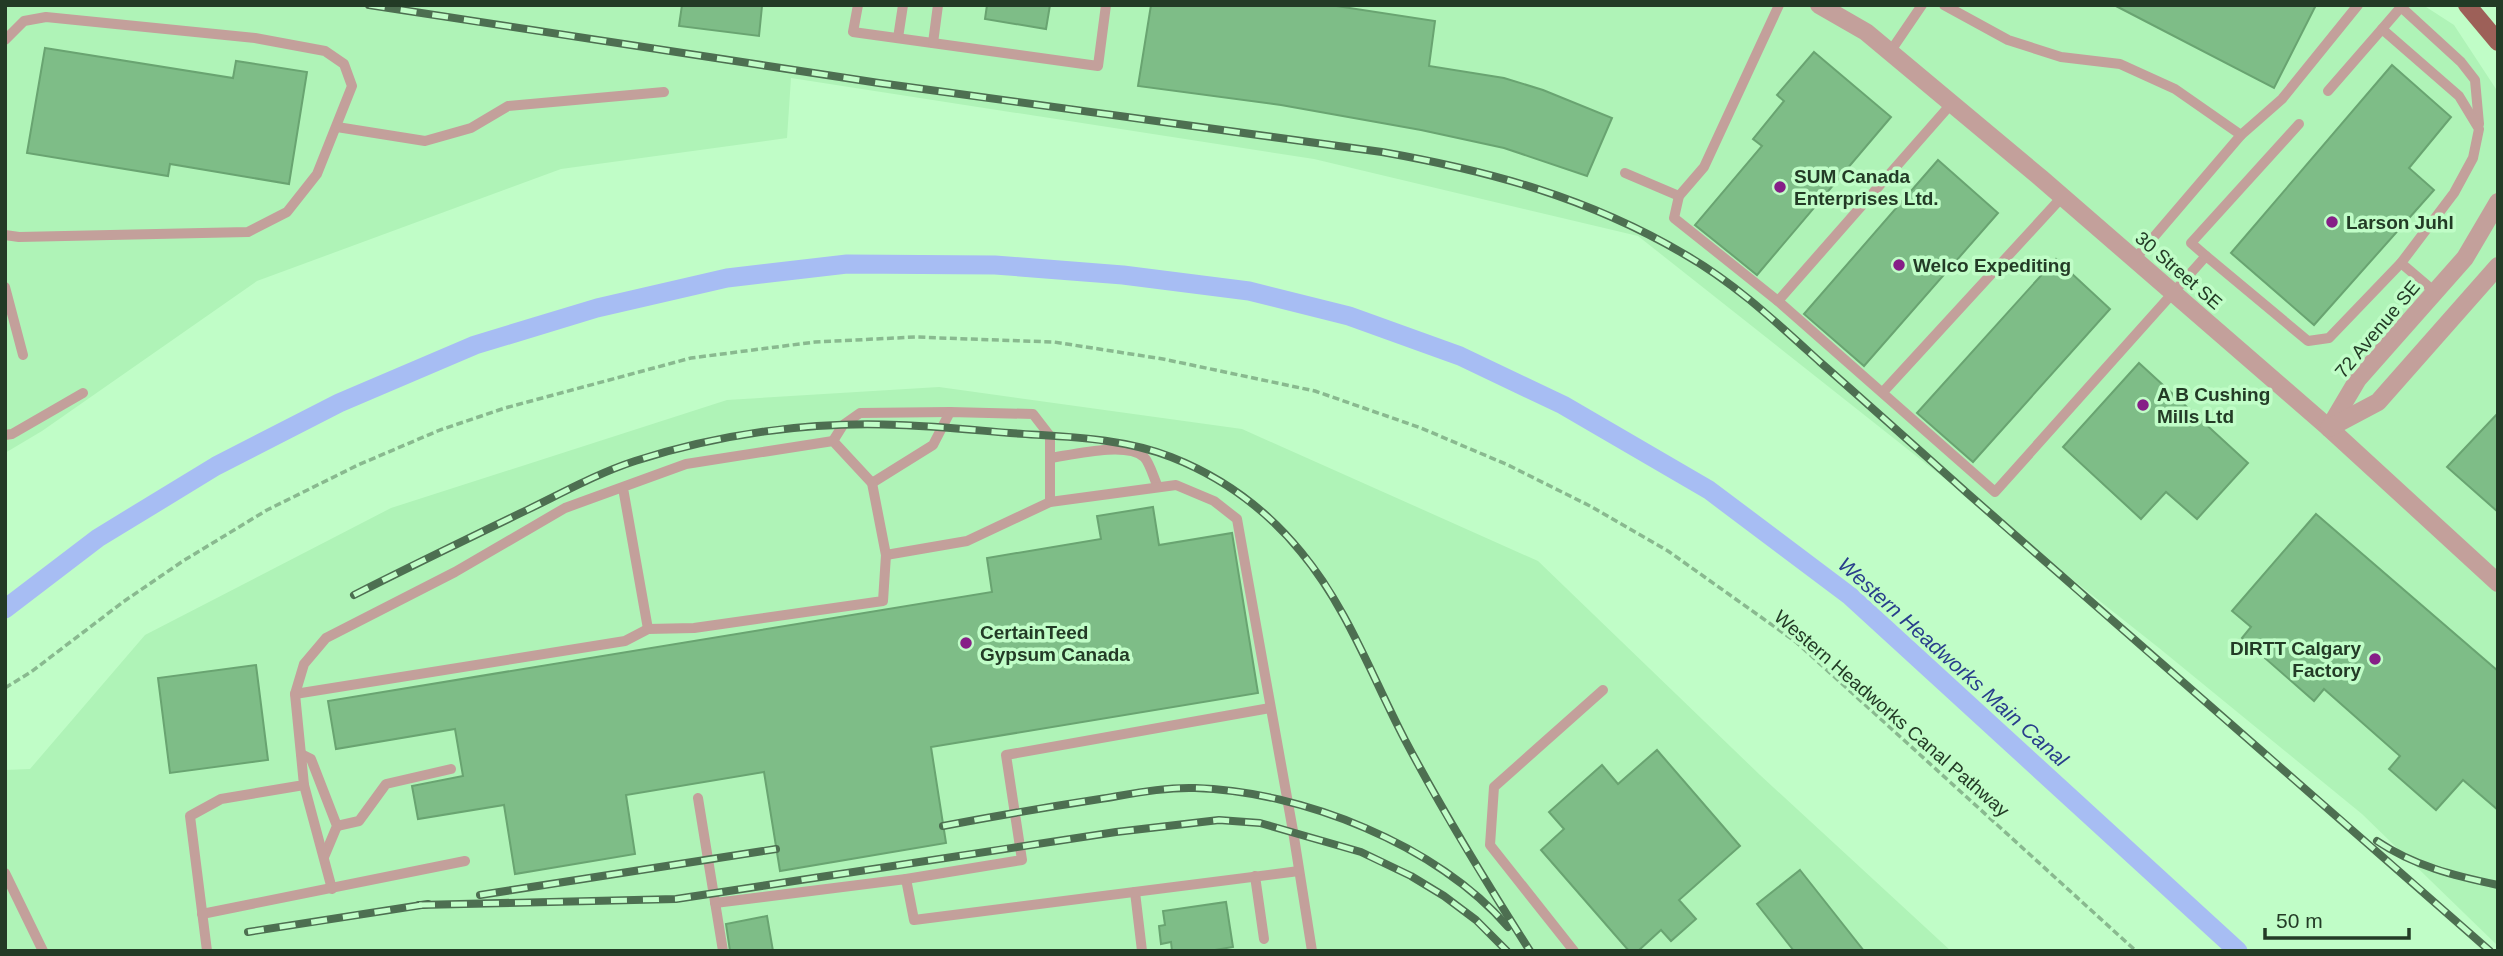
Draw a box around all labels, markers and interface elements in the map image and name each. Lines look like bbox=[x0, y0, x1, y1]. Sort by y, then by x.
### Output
place label: SUM Canada Enterprises Ltd. bbox=[1794, 166, 1939, 209]
marker: SUM Canada Enterprises Ltd. bbox=[1772, 179, 1788, 195]
place label: Larson Juhl bbox=[2346, 212, 2454, 233]
marker: Larson Juhl bbox=[2324, 214, 2340, 230]
street label: 30 Street SE bbox=[2131, 227, 2226, 314]
place label: Welco Expediting bbox=[1913, 255, 2071, 276]
marker: Welco Expediting bbox=[1891, 257, 1907, 273]
street label: 72 Avenue SE bbox=[2331, 277, 2424, 382]
place label: A B Cushing Mills Ltd bbox=[2157, 384, 2270, 427]
marker: A B Cushing Mills Ltd bbox=[2135, 397, 2151, 413]
water label: Western Headworks Main Canal bbox=[1834, 552, 2074, 772]
street label: Western Headworks Canal Pathway bbox=[1770, 606, 2014, 821]
place label: CertainTeed Gypsum Canada bbox=[980, 622, 1130, 665]
marker: CertainTeed Gypsum Canada bbox=[958, 635, 974, 651]
place label: DIRTT Calgary Factory bbox=[2230, 638, 2361, 681]
marker: DIRTT Calgary Factory bbox=[2367, 651, 2383, 667]
scale bar bbox=[2265, 897, 2408, 941]
text: 50 m bbox=[2276, 909, 2323, 932]

